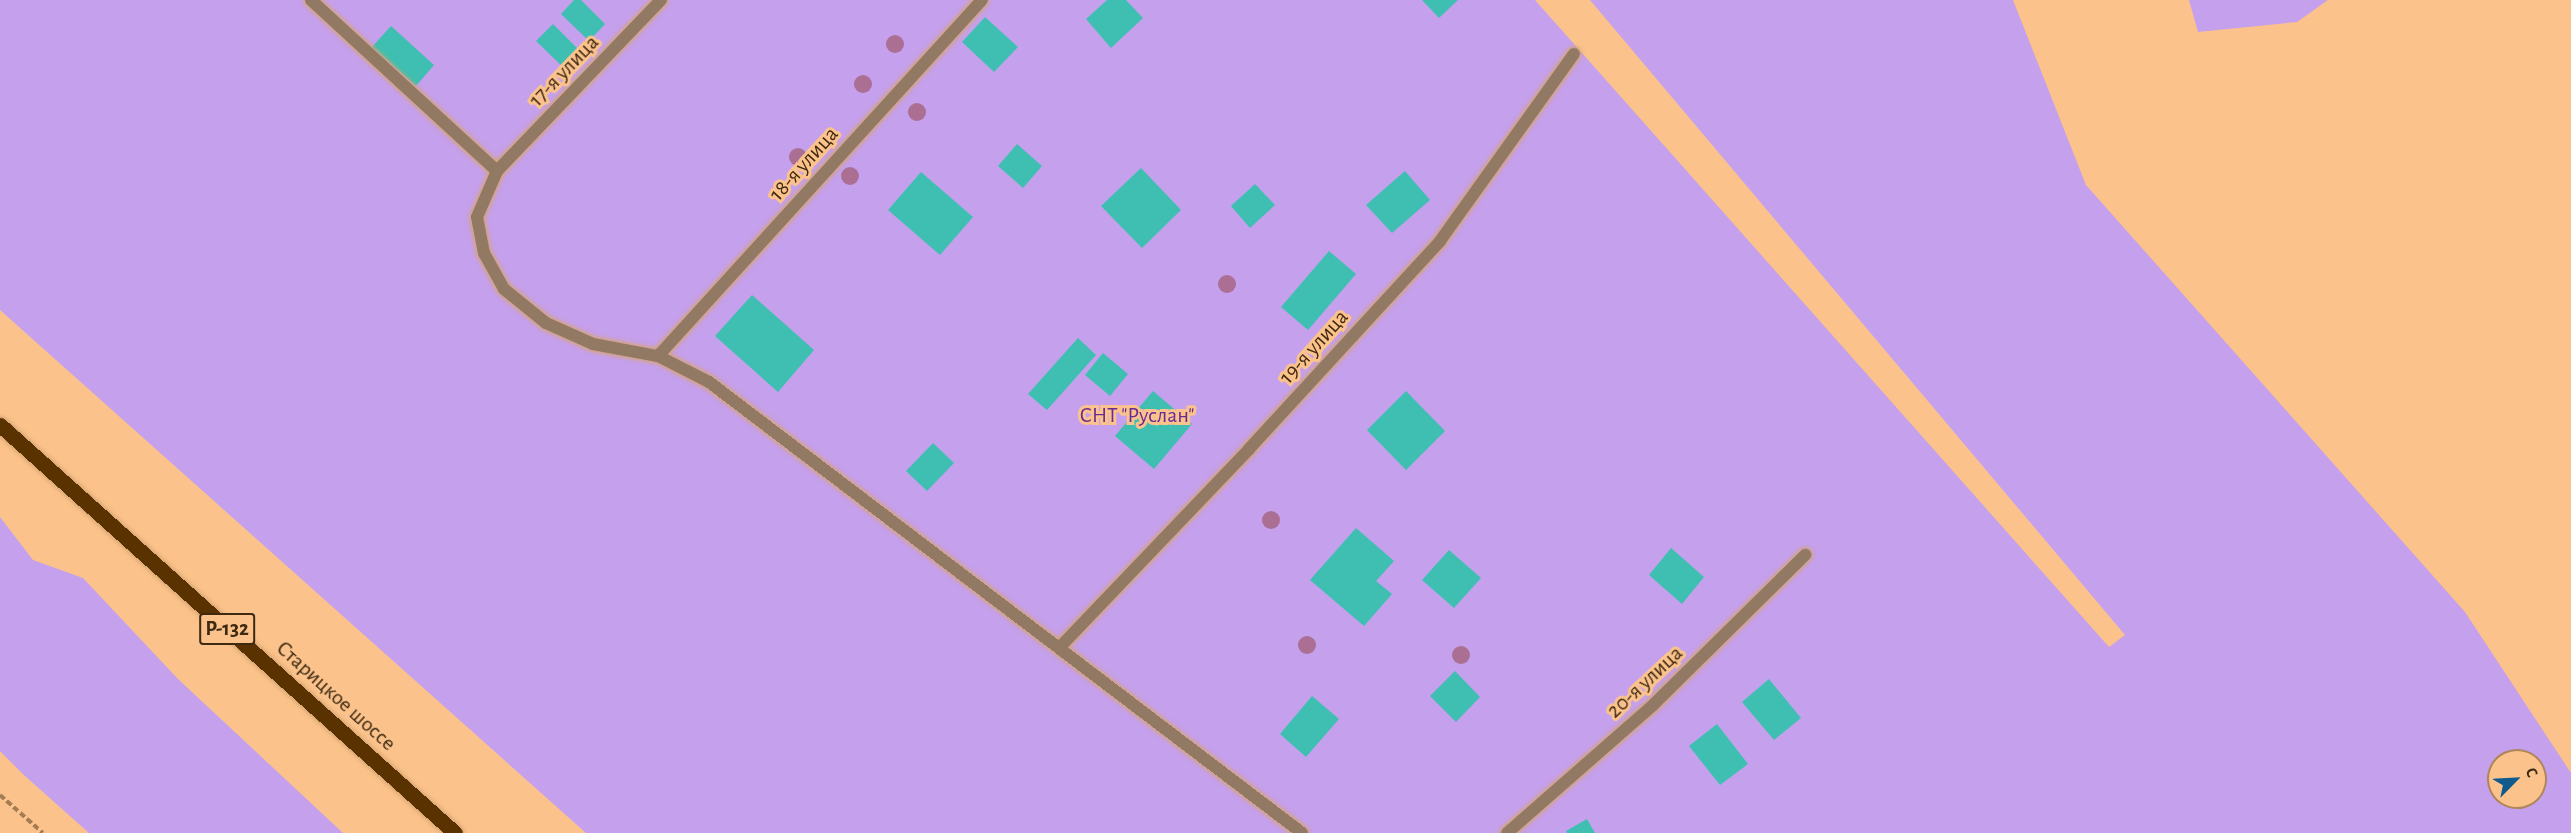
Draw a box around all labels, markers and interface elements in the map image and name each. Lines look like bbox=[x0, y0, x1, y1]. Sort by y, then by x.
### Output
street label: 17-я улица bbox=[523, 30, 605, 112]
street label: 18-я улица bbox=[764, 121, 844, 207]
street label: 19-я улица bbox=[1274, 304, 1354, 390]
park label: СНТ "Руслан" bbox=[1079, 403, 1195, 429]
road number: Р-132 bbox=[198, 611, 256, 647]
street label: Старицкое шоссе bbox=[271, 635, 401, 757]
street label: 20-я улица bbox=[1601, 640, 1689, 724]
north arrow bbox=[2487, 749, 2547, 809]
text: С bbox=[2523, 765, 2541, 780]

